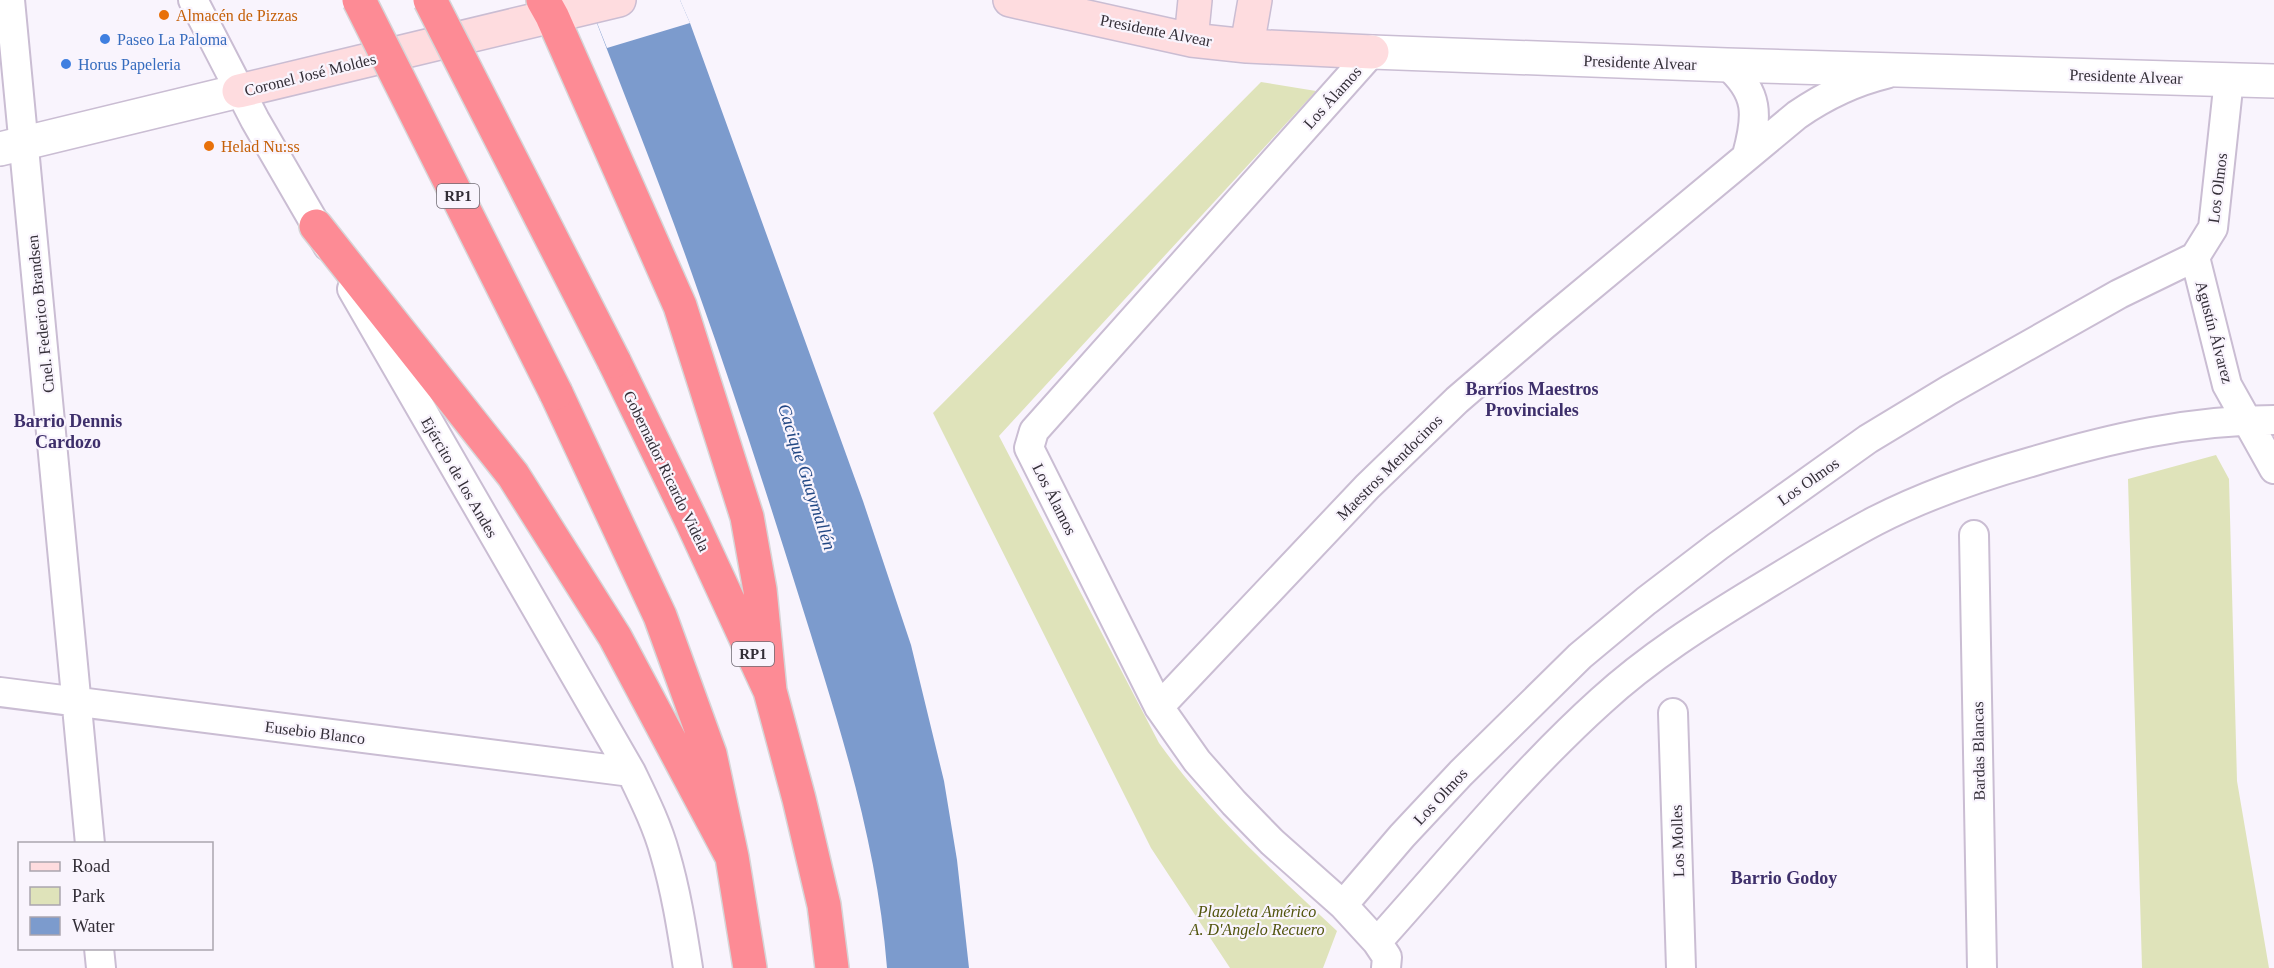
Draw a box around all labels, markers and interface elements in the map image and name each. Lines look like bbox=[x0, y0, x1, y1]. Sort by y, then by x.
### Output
place label: Almacén de Pizzas bbox=[176, 7, 298, 24]
marker: Almacén de Pizzas bbox=[157, 8, 171, 22]
street label: Presidente Alvear bbox=[1099, 11, 1214, 50]
place label: Paseo La Paloma bbox=[117, 31, 227, 48]
marker: Paseo La Paloma bbox=[98, 32, 112, 46]
street label: Coronel José Moldes bbox=[243, 50, 378, 99]
street label: Presidente Alvear bbox=[1583, 52, 1698, 73]
place label: Horus Papeleria bbox=[78, 56, 181, 74]
marker: Horus Papeleria bbox=[59, 57, 73, 71]
street label: Los Álamos bbox=[1299, 62, 1365, 132]
street label: Presidente Alvear bbox=[2069, 66, 2184, 87]
place label: Helad Nu:ss bbox=[221, 138, 300, 155]
marker: Helad Nu:ss bbox=[202, 139, 216, 153]
street label: Los Olmos bbox=[2205, 152, 2230, 224]
road number: RP1 bbox=[437, 184, 479, 208]
street label: Cnel. Federico Brandsen bbox=[24, 234, 57, 394]
street label: Agustín Álvarez bbox=[2192, 279, 2237, 385]
district label: Barrios Maestros Provinciales bbox=[1465, 379, 1599, 420]
street label: Gobernador Ricardo Videla bbox=[620, 388, 713, 554]
water label: Cacique Guaymallén bbox=[774, 401, 840, 553]
district label: Barrio Dennis Cardozo bbox=[14, 411, 122, 452]
street label: Maestros Mendocinos bbox=[1333, 411, 1445, 523]
street label: Ejército de los Andes bbox=[417, 414, 501, 541]
street label: Los Olmos bbox=[1774, 454, 1842, 509]
street label: Los Álamos bbox=[1029, 460, 1081, 538]
road number: RP1 bbox=[732, 642, 774, 666]
street label: Bardas Blancas bbox=[1969, 701, 1988, 801]
street label: Eusebio Blanco bbox=[264, 718, 366, 747]
street label: Los Olmos bbox=[1410, 765, 1471, 828]
street label: Los Molles bbox=[1668, 804, 1687, 877]
legend bbox=[18, 842, 213, 950]
text: Road bbox=[72, 856, 110, 876]
district label: Barrio Godoy bbox=[1731, 868, 1837, 888]
text: Park bbox=[72, 886, 105, 906]
park label: Plazoleta Américo A. D'Angelo Recuero bbox=[1189, 903, 1324, 939]
text: Water bbox=[72, 916, 115, 936]

